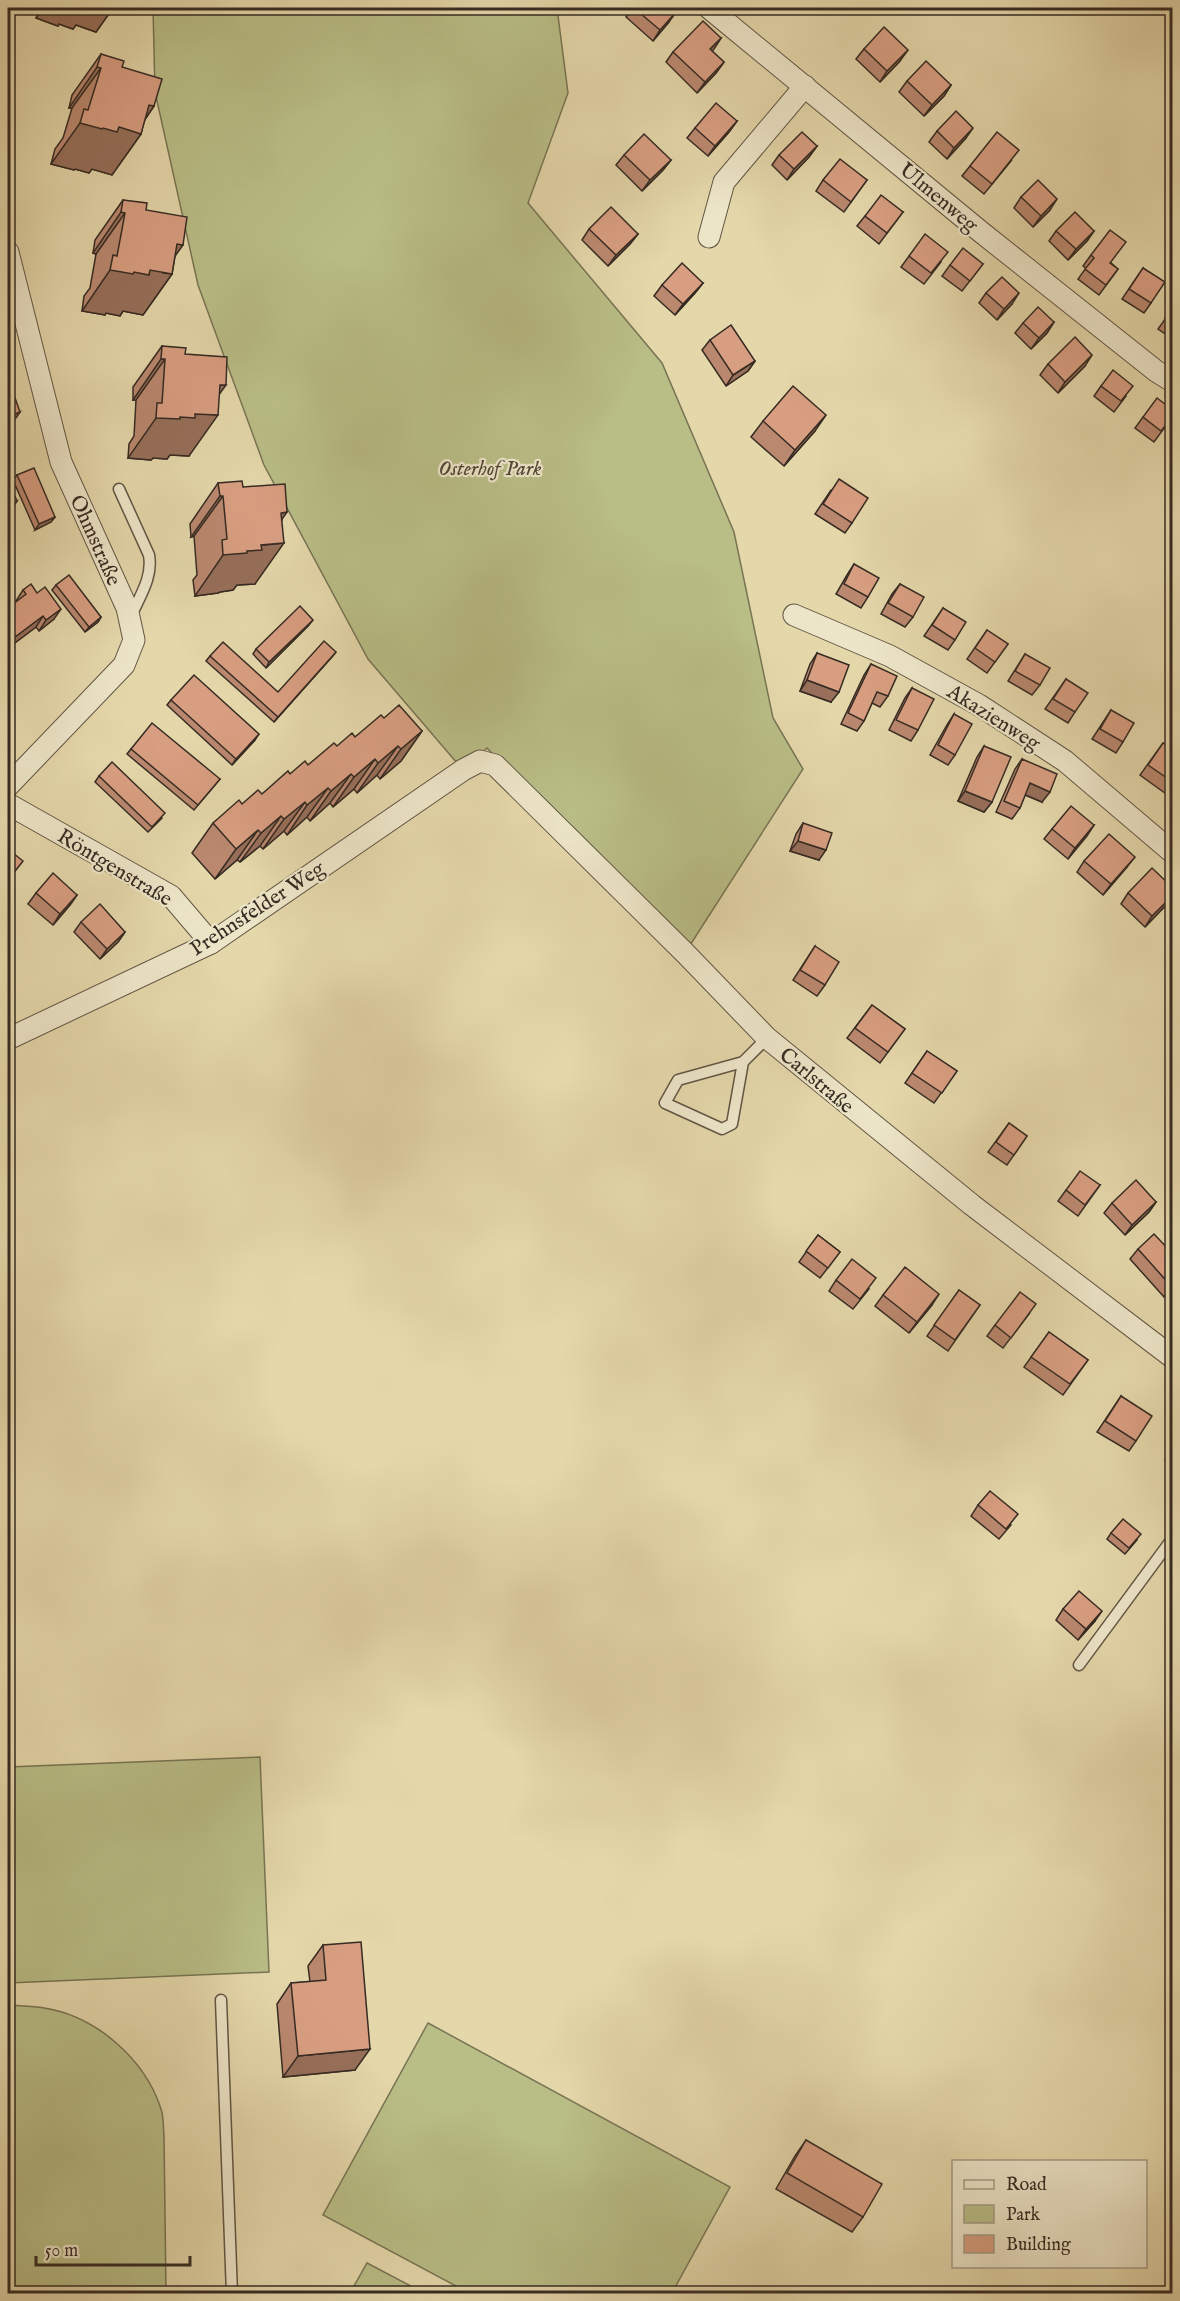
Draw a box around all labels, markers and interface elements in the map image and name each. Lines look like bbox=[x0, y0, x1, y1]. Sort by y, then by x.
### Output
street label: Ulmenweg bbox=[893, 157, 984, 239]
park label: Osterhof Park bbox=[439, 456, 542, 483]
street label: Ohmstraße bbox=[63, 491, 127, 591]
street label: Akazienweg bbox=[941, 678, 1045, 758]
street label: Röntgenstraße bbox=[52, 823, 177, 913]
street label: Prehnsfelder Weg bbox=[185, 855, 331, 963]
street label: Carlstraße bbox=[773, 1042, 859, 1120]
legend bbox=[952, 2160, 1147, 2268]
text: Road bbox=[1006, 2174, 1047, 2197]
text: Park bbox=[1006, 2204, 1041, 2227]
scale bar bbox=[36, 2229, 190, 2267]
text: Building bbox=[1006, 2234, 1071, 2257]
text: 50 m bbox=[45, 2240, 78, 2263]

